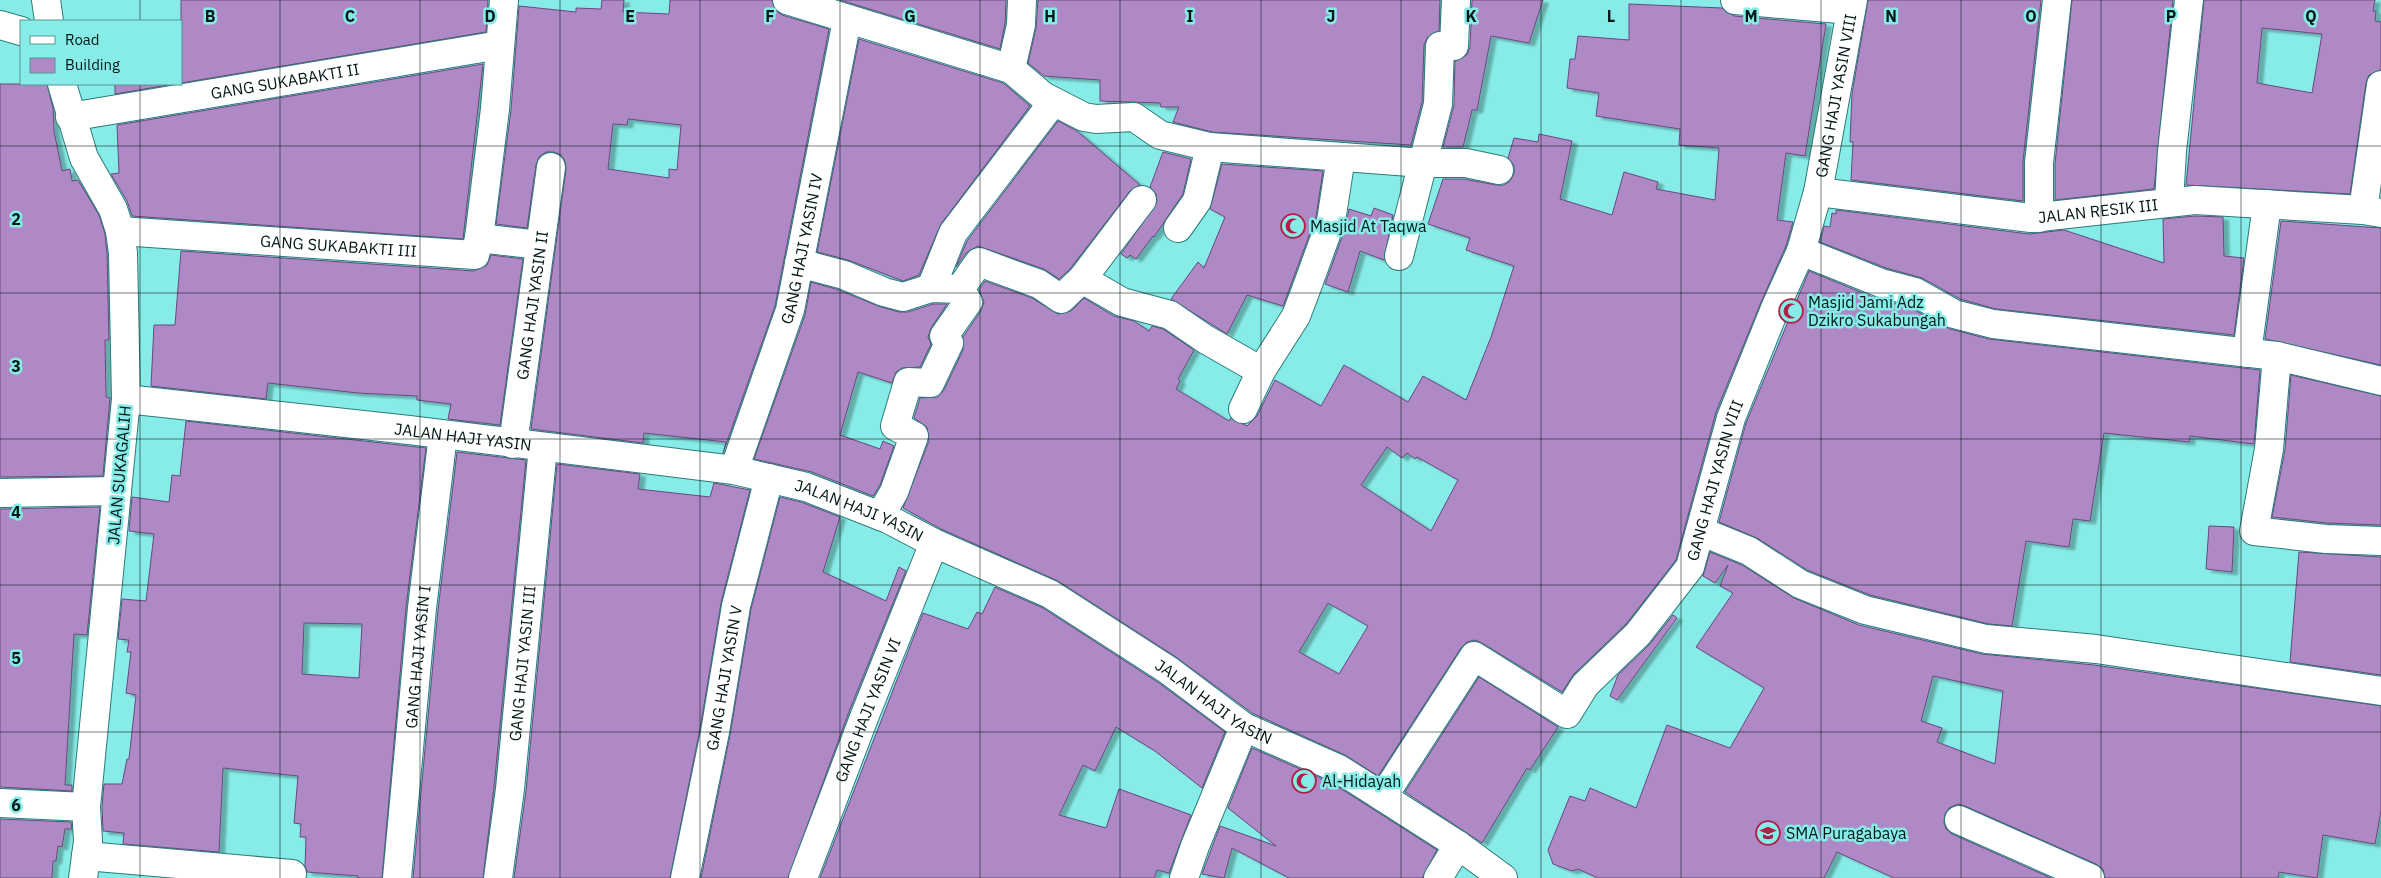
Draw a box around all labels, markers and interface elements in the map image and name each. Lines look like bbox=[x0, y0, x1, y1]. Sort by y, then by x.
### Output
text: B bbox=[205, 6, 216, 26]
text: C bbox=[345, 6, 355, 26]
text: D bbox=[484, 6, 496, 26]
text: E bbox=[625, 6, 635, 26]
text: F bbox=[765, 6, 775, 26]
text: G bbox=[904, 6, 916, 26]
text: H bbox=[1044, 6, 1056, 26]
text: I bbox=[1187, 6, 1194, 26]
text: J bbox=[1327, 6, 1335, 26]
text: K bbox=[1465, 6, 1477, 26]
text: L bbox=[1607, 6, 1615, 26]
text: M bbox=[1744, 6, 1758, 26]
text: N bbox=[1885, 6, 1897, 26]
text: O bbox=[2025, 6, 2037, 26]
text: P bbox=[2166, 6, 2176, 26]
text: Q bbox=[2305, 6, 2317, 26]
street label: GANG HAJI YASIN VIII bbox=[1811, 12, 1860, 179]
legend bbox=[20, 20, 182, 85]
text: Road bbox=[65, 30, 100, 49]
text: Building bbox=[65, 55, 120, 74]
street label: GANG SUKABAKTI II bbox=[209, 59, 361, 103]
street label: GANG HAJI YASIN IV bbox=[776, 171, 827, 327]
street label: JALAN RESIK III bbox=[2037, 194, 2159, 227]
text: 2 bbox=[11, 209, 21, 229]
mosque icon: Masjid At Taqwa bbox=[1280, 213, 1306, 239]
place label: Masjid At Taqwa bbox=[1310, 216, 1427, 236]
street label: GANG SUKABAKTI III bbox=[259, 230, 418, 261]
street label: GANG HAJI YASIN II bbox=[512, 230, 552, 381]
place label: Masjid Jami Adz Dzikro Sukabungah bbox=[1808, 292, 1946, 330]
mosque icon: Masjid Jami Adz Dzikro Sukabungah bbox=[1778, 298, 1804, 324]
text: 3 bbox=[11, 356, 21, 376]
street label: GANG HAJI YASIN VIII bbox=[1682, 397, 1747, 563]
street label: JALAN SUKAGALIH bbox=[103, 405, 135, 545]
street label: JALAN HAJI YASIN bbox=[393, 418, 533, 455]
street label: JALAN HAJI YASIN bbox=[793, 475, 927, 546]
text: 4 bbox=[11, 502, 21, 522]
street label: GANG HAJI YASIN I bbox=[401, 584, 435, 729]
street label: GANG HAJI YASIN III bbox=[505, 585, 540, 742]
street label: GANG HAJI YASIN V bbox=[701, 603, 746, 752]
street label: GANG HAJI YASIN VI bbox=[830, 635, 905, 785]
text: 5 bbox=[11, 648, 21, 668]
street label: JALAN HAJI YASIN bbox=[1152, 655, 1275, 748]
mosque icon: Al-Hidayah bbox=[1291, 768, 1317, 794]
place label: Al-Hidayah bbox=[1322, 771, 1401, 791]
text: 6 bbox=[11, 795, 21, 815]
school or university icon: SMA Puragabaya bbox=[1755, 820, 1781, 846]
place label: SMA Puragabaya bbox=[1786, 823, 1907, 843]

